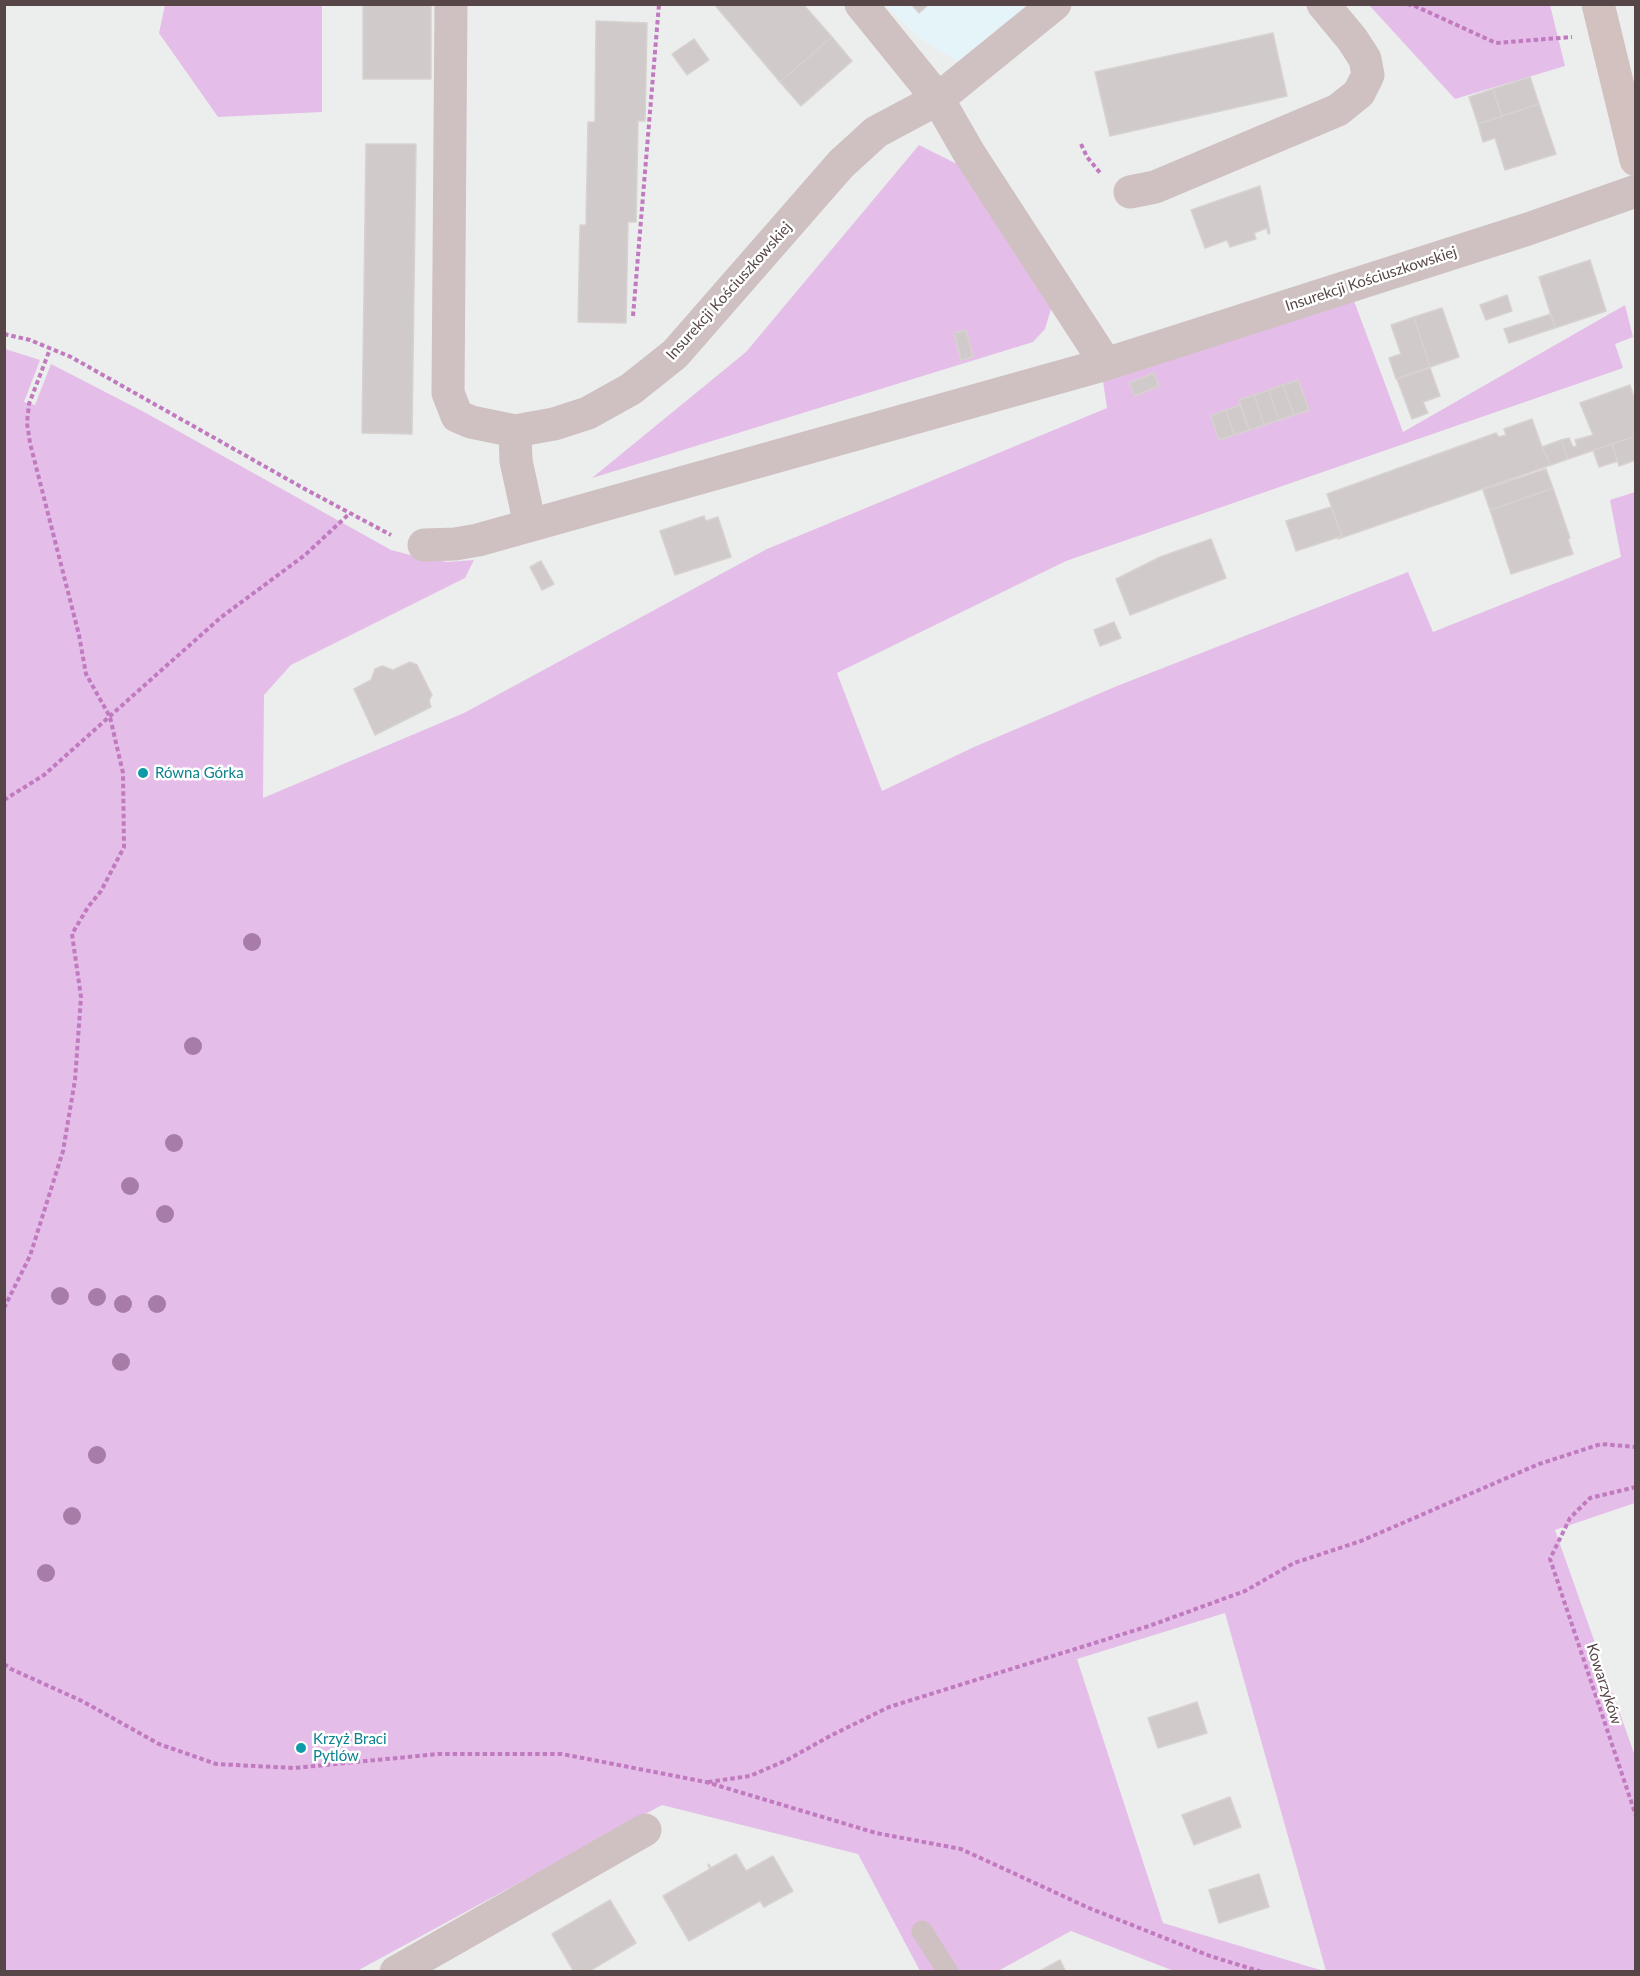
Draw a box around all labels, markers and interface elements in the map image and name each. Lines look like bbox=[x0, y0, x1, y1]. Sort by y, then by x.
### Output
street label: Insurekcji Kościuszkowskiej bbox=[662, 218, 796, 364]
street label: Insurekcji Kościuszkowskiej bbox=[1283, 243, 1459, 315]
place label: Równa Górka bbox=[155, 764, 244, 782]
marker: Równa Górka bbox=[136, 766, 150, 780]
street label: Kowarzyków bbox=[1582, 1641, 1626, 1727]
place label: Krzyż Braci Pytlów bbox=[313, 1730, 387, 1765]
marker: Krzyż Braci Pytlów bbox=[294, 1741, 308, 1755]

